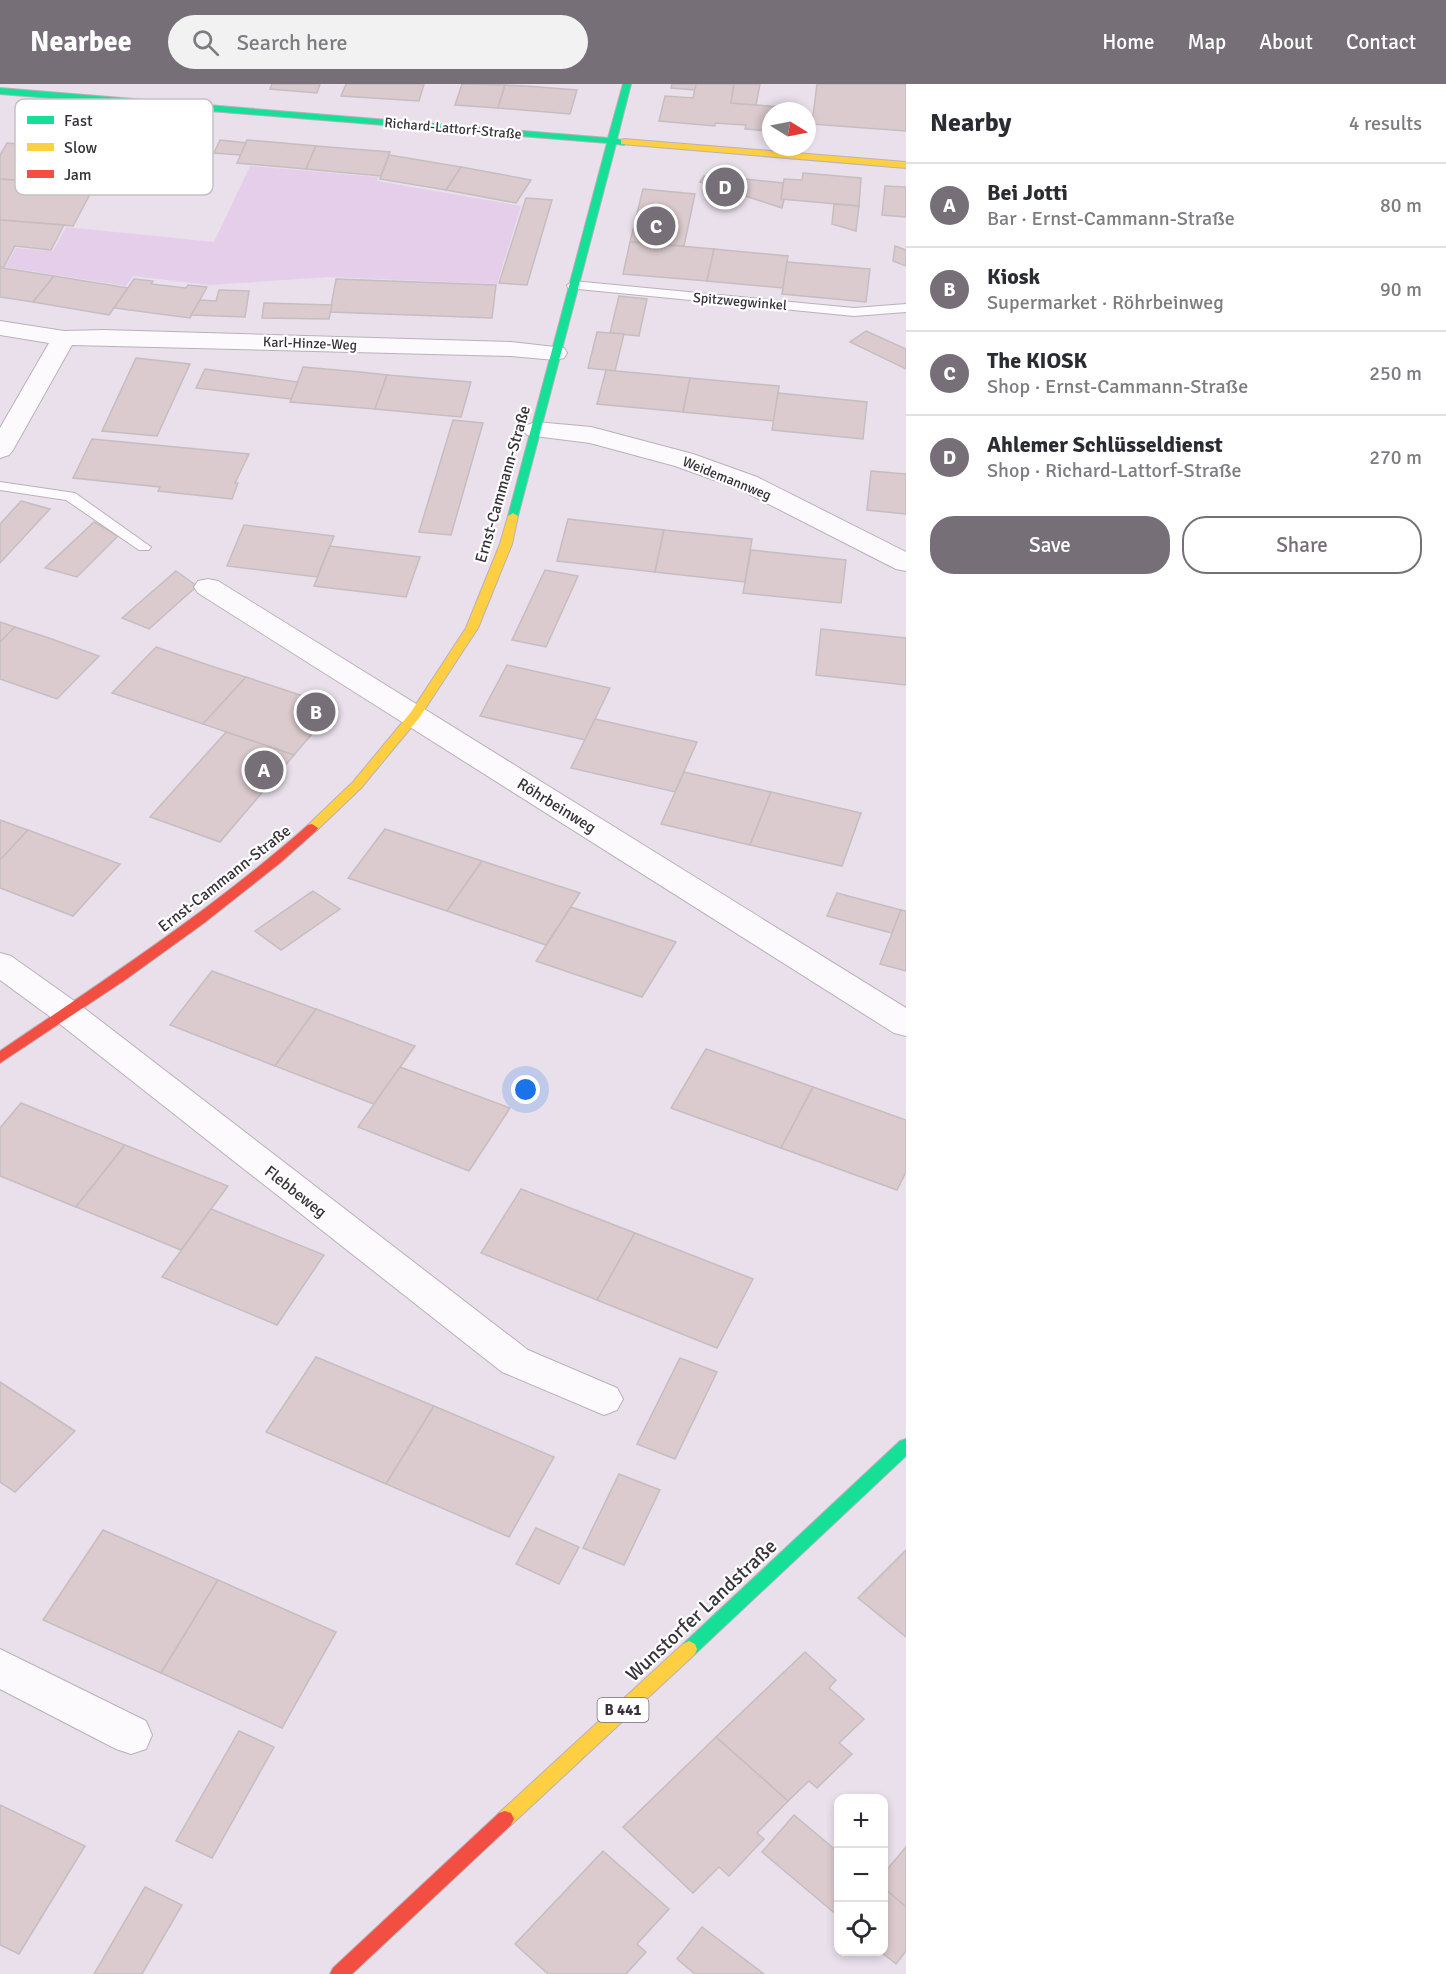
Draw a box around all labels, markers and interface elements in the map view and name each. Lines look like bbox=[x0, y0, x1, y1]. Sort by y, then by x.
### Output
search box bbox=[168, 15, 588, 69]
text: Nearbee bbox=[30, 25, 132, 59]
icon: search bbox=[189, 26, 222, 59]
text: Search here bbox=[237, 29, 348, 56]
text: Home bbox=[1102, 29, 1155, 55]
text: Map bbox=[1188, 29, 1226, 55]
text: About bbox=[1259, 29, 1313, 55]
text: Contact bbox=[1346, 29, 1416, 55]
legend bbox=[15, 99, 213, 195]
north arrow bbox=[762, 102, 816, 156]
text: Nearby bbox=[930, 107, 1011, 139]
text: Fast bbox=[64, 111, 93, 131]
text: 4 results bbox=[1349, 111, 1422, 136]
street label: Richard-Lattorf-Straße bbox=[384, 114, 522, 143]
text: Slow bbox=[64, 138, 98, 158]
pin: D bbox=[706, 164, 744, 210]
text: Jam bbox=[64, 165, 92, 185]
text: Bei Jotti bbox=[987, 179, 1068, 206]
text: A bbox=[943, 193, 956, 218]
text: 80 m bbox=[1380, 193, 1422, 218]
pin: C bbox=[636, 204, 676, 248]
text: Bar · Ernst-Cammann-Straße bbox=[987, 206, 1235, 231]
text: Kiosk bbox=[987, 263, 1040, 290]
text: B bbox=[943, 277, 956, 302]
text: 90 m bbox=[1380, 277, 1422, 302]
street label: Spitzwegwinkel bbox=[692, 289, 788, 314]
text: Supermarket · Röhrbeinweg bbox=[987, 290, 1224, 315]
street label: Karl-Hinze-Weg bbox=[263, 333, 357, 354]
text: The KIOSK bbox=[987, 347, 1087, 374]
text: C bbox=[943, 361, 956, 386]
text: 250 m bbox=[1369, 361, 1422, 386]
text: Shop · Ernst-Cammann-Straße bbox=[987, 374, 1248, 399]
street label: Ernst-Cammann-Straße bbox=[471, 403, 535, 565]
text: Ahlemer Schlüsseldienst bbox=[987, 431, 1223, 458]
text: D bbox=[943, 445, 956, 470]
text: 270 m bbox=[1369, 445, 1422, 470]
street label: Weidemannweg bbox=[680, 453, 774, 504]
text: Shop · Richard-Lattorf-Straße bbox=[987, 458, 1242, 483]
button: Save bbox=[930, 516, 1170, 574]
button: Share bbox=[1182, 516, 1422, 574]
pin: B bbox=[296, 690, 336, 734]
pin: A bbox=[244, 748, 284, 792]
street label: Röhrbeinweg bbox=[513, 774, 600, 838]
street label: Ernst-Cammann-Straße bbox=[154, 821, 295, 937]
your location bbox=[511, 1075, 540, 1104]
street label: Flebbeweg bbox=[260, 1161, 330, 1222]
street label: Wunstorfer Landstraße bbox=[620, 1534, 782, 1687]
road number: B 441 bbox=[598, 1698, 648, 1722]
map controls bbox=[834, 1794, 888, 1956]
button: + bbox=[834, 1794, 888, 1848]
button: − bbox=[834, 1848, 888, 1902]
button: locate bbox=[834, 1902, 888, 1956]

